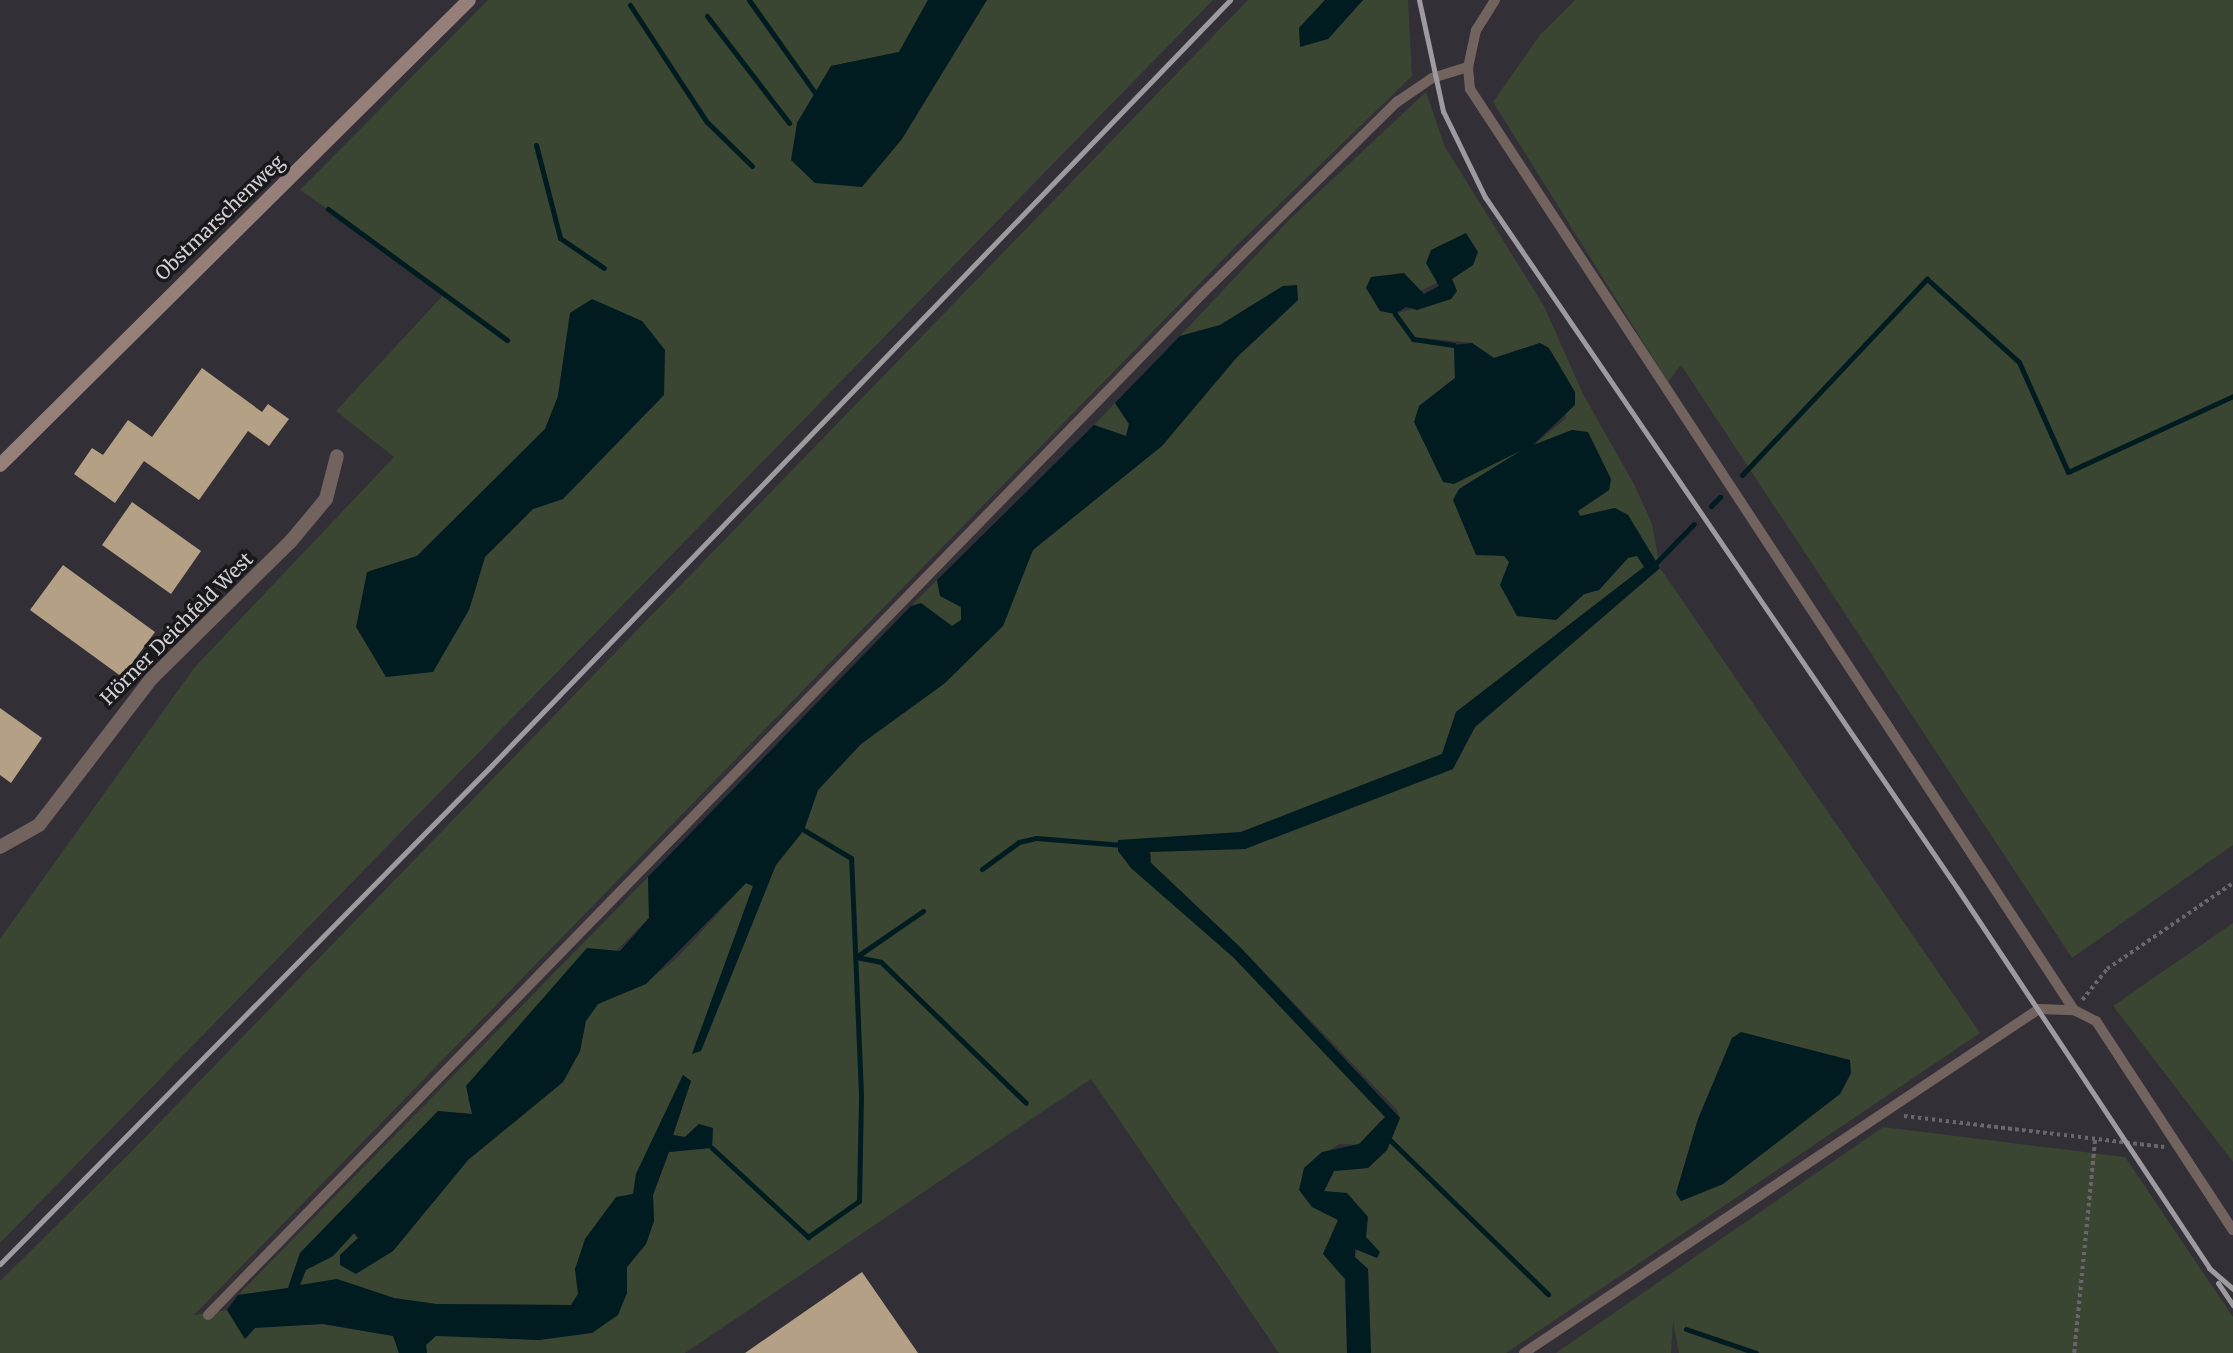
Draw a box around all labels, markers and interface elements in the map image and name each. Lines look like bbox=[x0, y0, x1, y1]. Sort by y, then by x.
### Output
street label: Obstmarschenweg bbox=[151, 151, 289, 285]
street label: Hörner Deichfeld West bbox=[96, 548, 258, 710]

